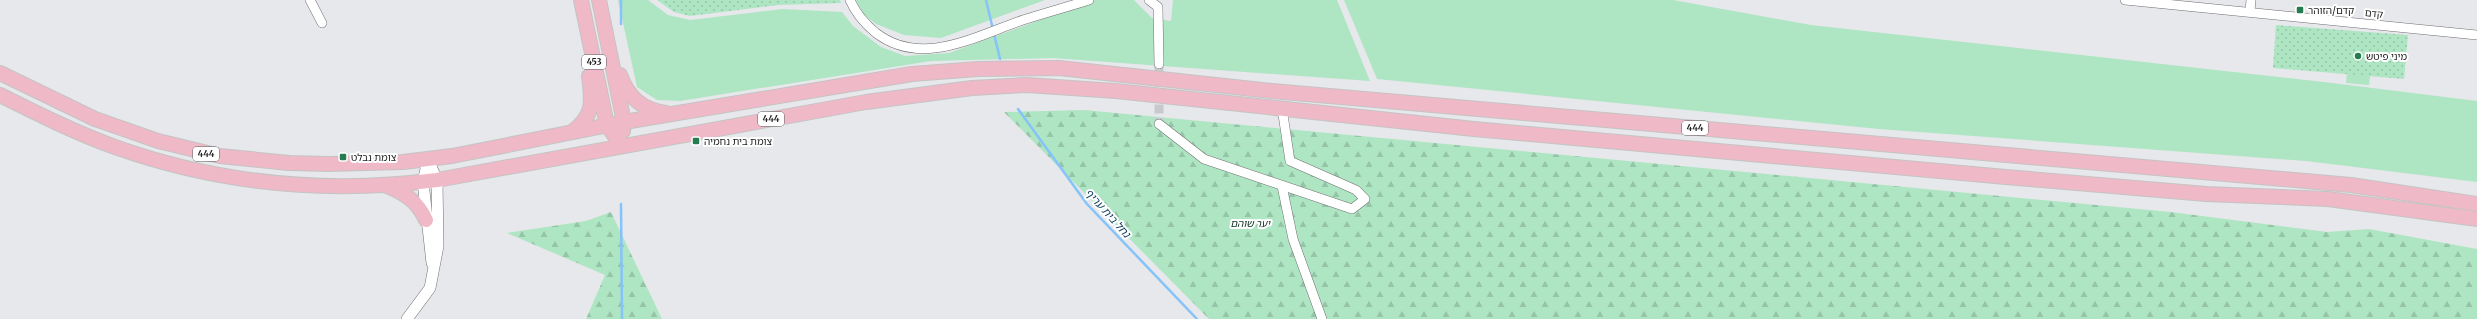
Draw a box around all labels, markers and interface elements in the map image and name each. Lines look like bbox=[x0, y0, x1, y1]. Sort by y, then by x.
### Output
place label: קדם/הזוהר bbox=[2308, 4, 2354, 17]
marker: קדם/הזוהר bbox=[2295, 5, 2305, 15]
street label: קדם bbox=[2364, 6, 2384, 21]
place label: מיני פיטש bbox=[2366, 50, 2407, 63]
marker: מיני פיטש bbox=[2353, 51, 2363, 61]
road number: 453 bbox=[582, 55, 606, 69]
road number: 444 bbox=[758, 112, 784, 126]
road number: 444 bbox=[1682, 121, 1708, 135]
place label: צומת בית נחמיה bbox=[704, 135, 773, 148]
marker: צומת בית נחמיה bbox=[691, 136, 701, 146]
road number: 444 bbox=[193, 147, 219, 161]
place label: צומת נבלט bbox=[351, 151, 397, 164]
marker: צומת נבלט bbox=[338, 152, 348, 162]
water label: נחל בית עריף bbox=[1082, 186, 1134, 241]
park label: יער שוהם bbox=[1230, 217, 1271, 230]

